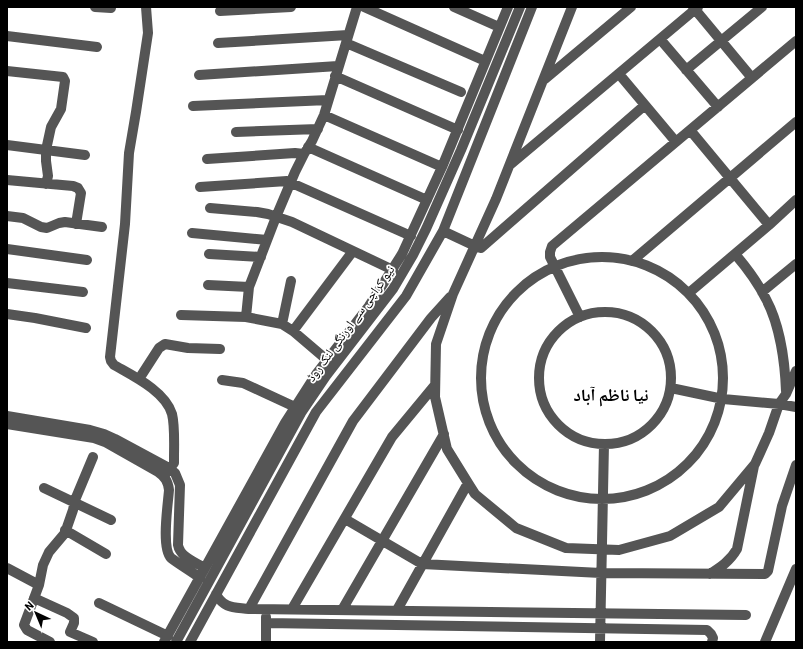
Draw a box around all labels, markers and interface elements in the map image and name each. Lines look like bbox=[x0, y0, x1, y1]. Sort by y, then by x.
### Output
street label: نیو کراچی سے اورنگی لنک روڈ bbox=[302, 262, 398, 385]
district label: نیا ناظم آباد bbox=[573, 384, 649, 407]
north arrow bbox=[16, 593, 56, 633]
text: N bbox=[22, 598, 36, 613]

